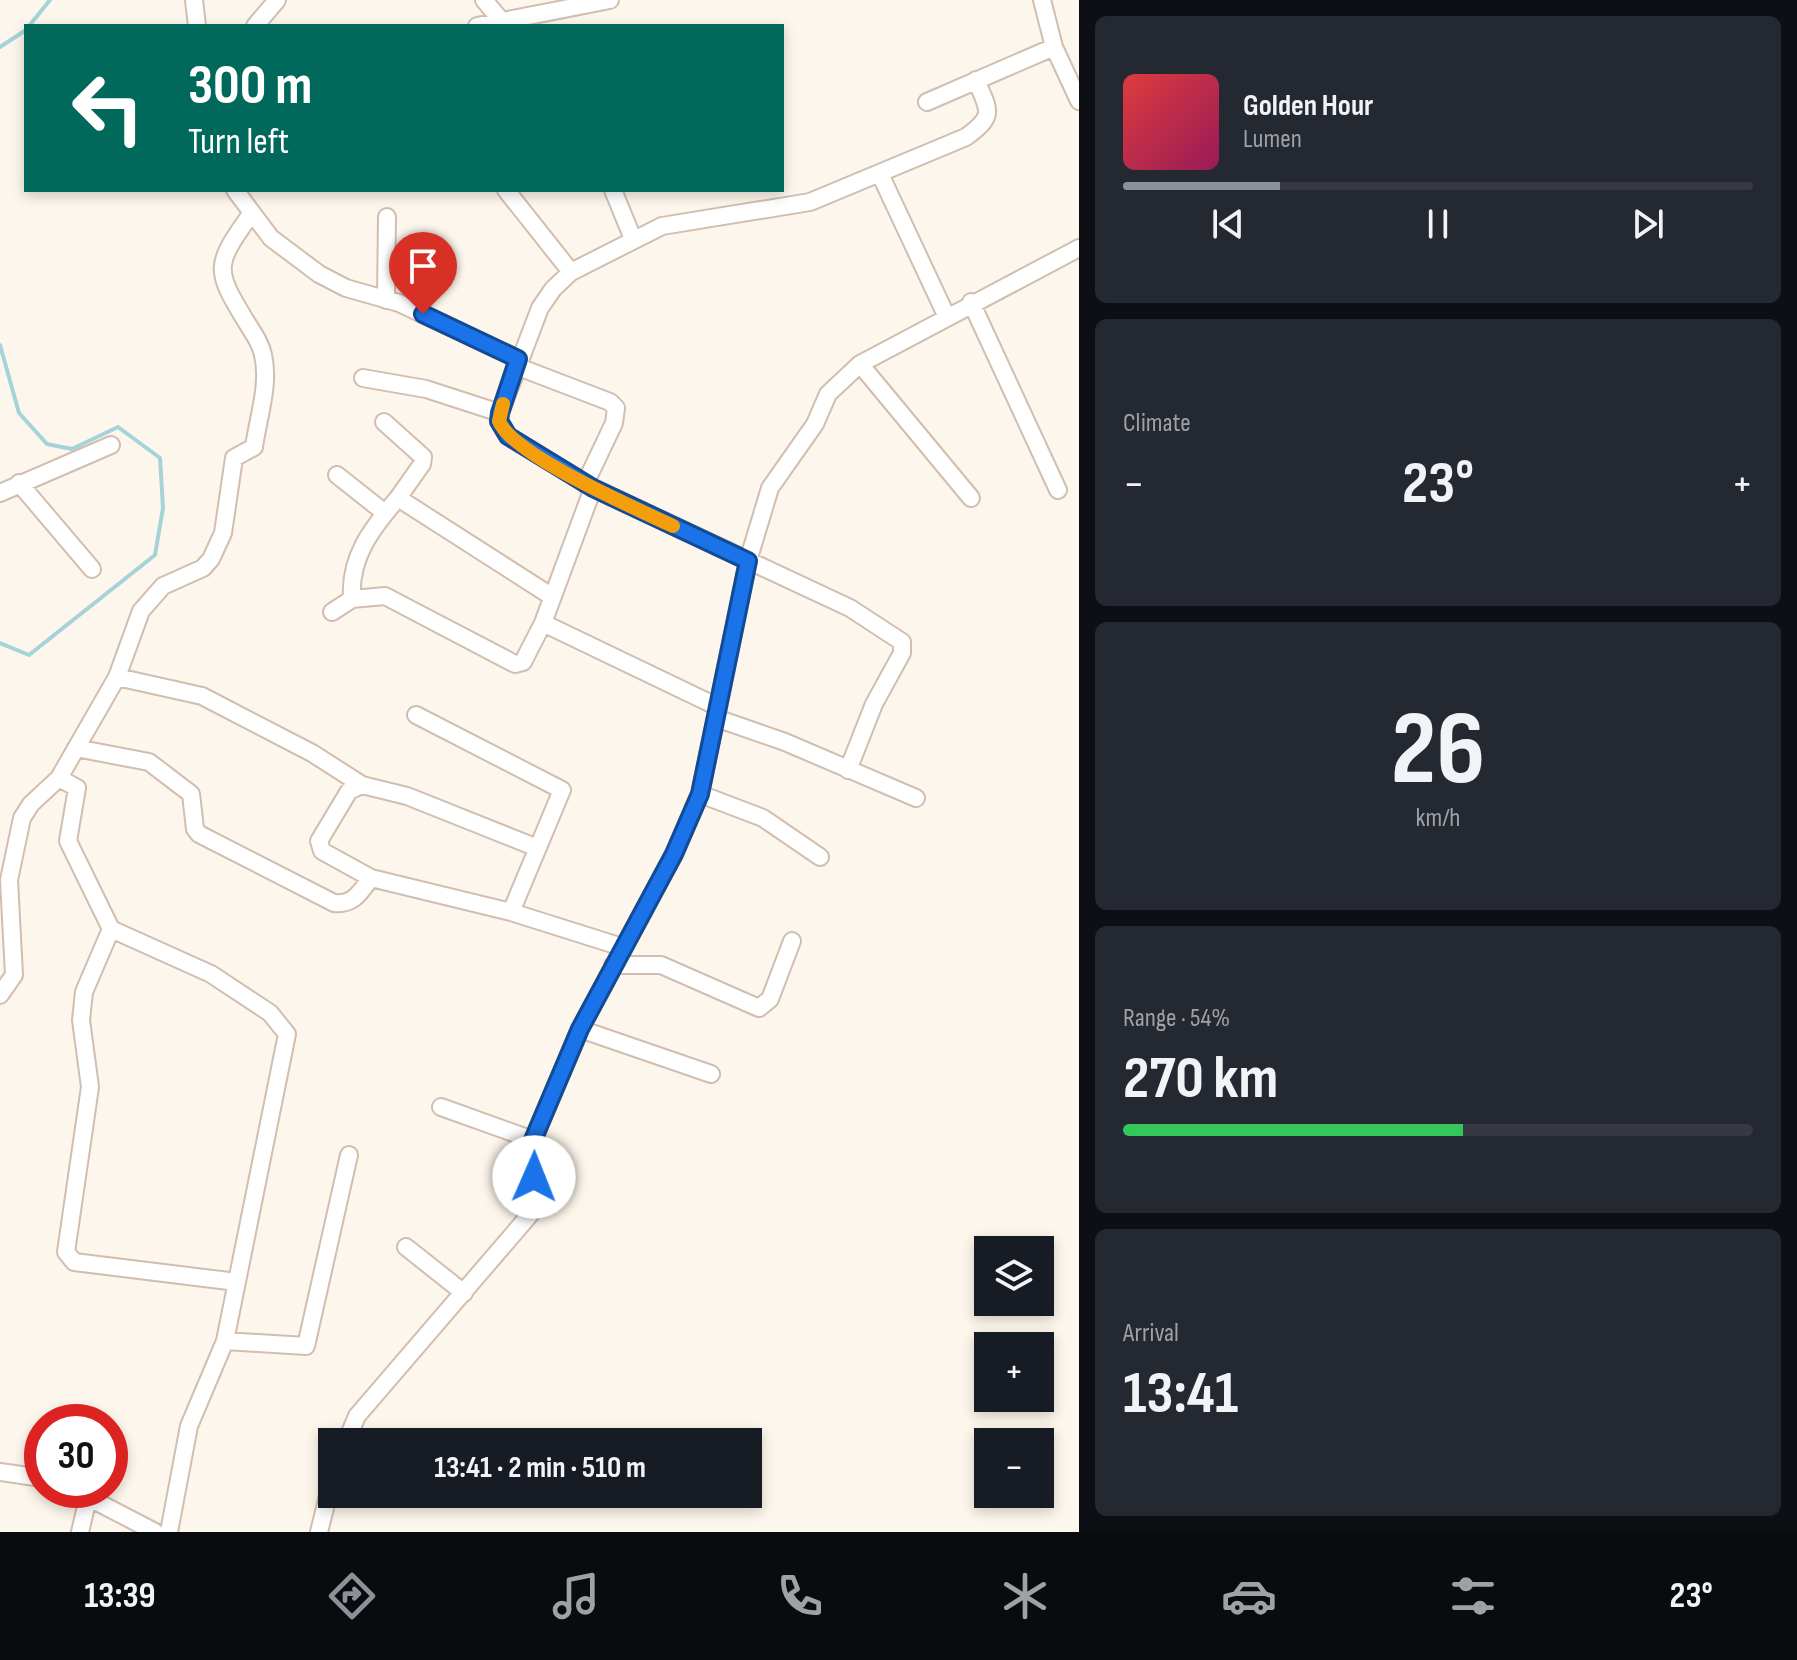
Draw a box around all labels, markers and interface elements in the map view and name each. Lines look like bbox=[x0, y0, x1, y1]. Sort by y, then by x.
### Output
text: 300 m bbox=[188, 53, 312, 120]
icon: left bbox=[56, 56, 160, 160]
text: Golden Hour bbox=[1243, 88, 1373, 124]
text: Turn left bbox=[188, 121, 289, 164]
text: Lumen bbox=[1243, 124, 1302, 155]
icon: previous bbox=[1206, 202, 1250, 246]
icon: pause bbox=[1416, 202, 1460, 246]
icon: next bbox=[1626, 202, 1670, 246]
pin bbox=[389, 232, 457, 314]
icon: arrive bbox=[401, 244, 445, 288]
text: Climate bbox=[1123, 408, 1191, 439]
text: 23° bbox=[1402, 448, 1474, 520]
text: − bbox=[1123, 458, 1145, 511]
text: + bbox=[1731, 458, 1753, 511]
text: 26 bbox=[1391, 688, 1485, 813]
text: km/h bbox=[1416, 803, 1460, 834]
text: Range · 54% bbox=[1123, 1003, 1230, 1034]
text: 270 km bbox=[1123, 1043, 1278, 1115]
position arrow bbox=[492, 1135, 576, 1219]
map controls bbox=[974, 1236, 1054, 1508]
button: layers bbox=[974, 1236, 1054, 1316]
text: Arrival bbox=[1123, 1318, 1179, 1349]
button: + bbox=[974, 1332, 1054, 1412]
text: 13:41 bbox=[1123, 1358, 1238, 1430]
speed limit sign: 30 bbox=[24, 1404, 128, 1508]
button: − bbox=[974, 1428, 1054, 1508]
text: 13:41 · 2 min · 510 m bbox=[434, 1450, 646, 1486]
icon: directions bbox=[324, 1568, 380, 1624]
icon: music bbox=[548, 1568, 604, 1624]
icon: phone bbox=[772, 1568, 828, 1624]
icon: climate bbox=[997, 1568, 1053, 1624]
icon: car bbox=[1221, 1568, 1277, 1624]
icon: filters bbox=[1445, 1568, 1501, 1624]
text: 13:39 bbox=[84, 1575, 156, 1618]
text: 23° bbox=[1670, 1575, 1713, 1618]

